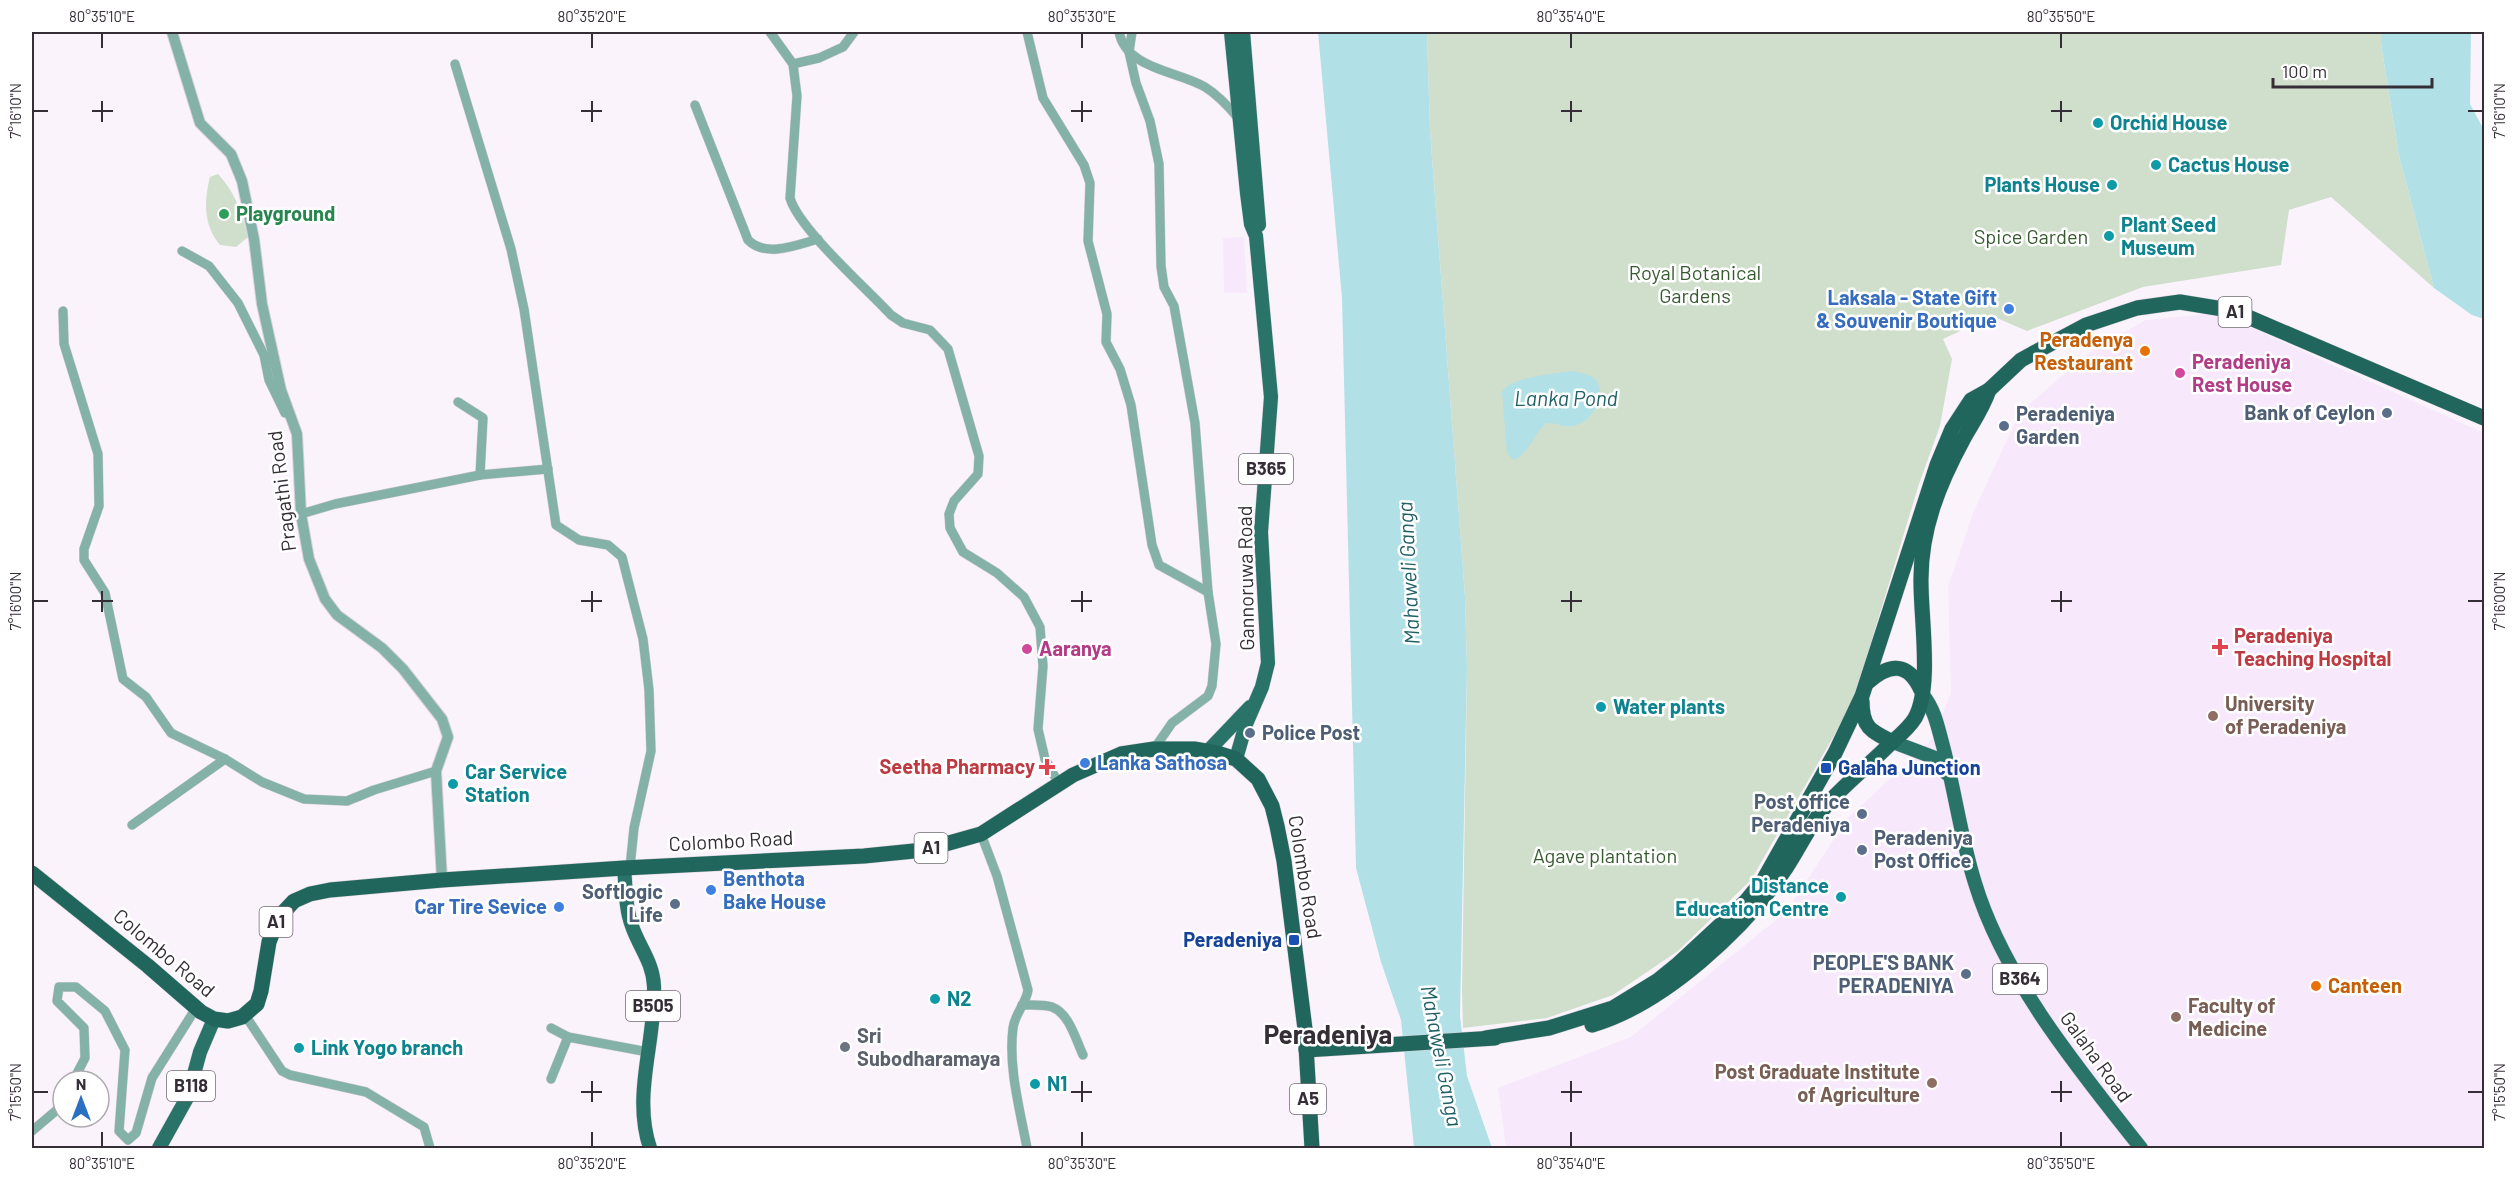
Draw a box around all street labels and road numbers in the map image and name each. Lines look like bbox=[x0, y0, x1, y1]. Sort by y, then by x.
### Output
road number: A1 bbox=[2218, 297, 2252, 327]
street label: Pragathi Road bbox=[262, 429, 300, 553]
road number: B365 bbox=[1239, 454, 1293, 484]
street label: Gannoruwa Road bbox=[1232, 505, 1258, 651]
street label: Colombo Road bbox=[1284, 813, 1328, 940]
street label: Colombo Road bbox=[668, 825, 794, 855]
road number: A1 bbox=[914, 833, 948, 863]
street label: Colombo Road bbox=[109, 903, 220, 1002]
road number: A1 bbox=[260, 907, 292, 937]
road number: B364 bbox=[1993, 964, 2047, 994]
road number: B505 bbox=[626, 991, 680, 1021]
street label: Galaha Road bbox=[2056, 1006, 2138, 1107]
road number: B118 bbox=[167, 1071, 215, 1101]
road number: A5 bbox=[1290, 1084, 1326, 1114]

